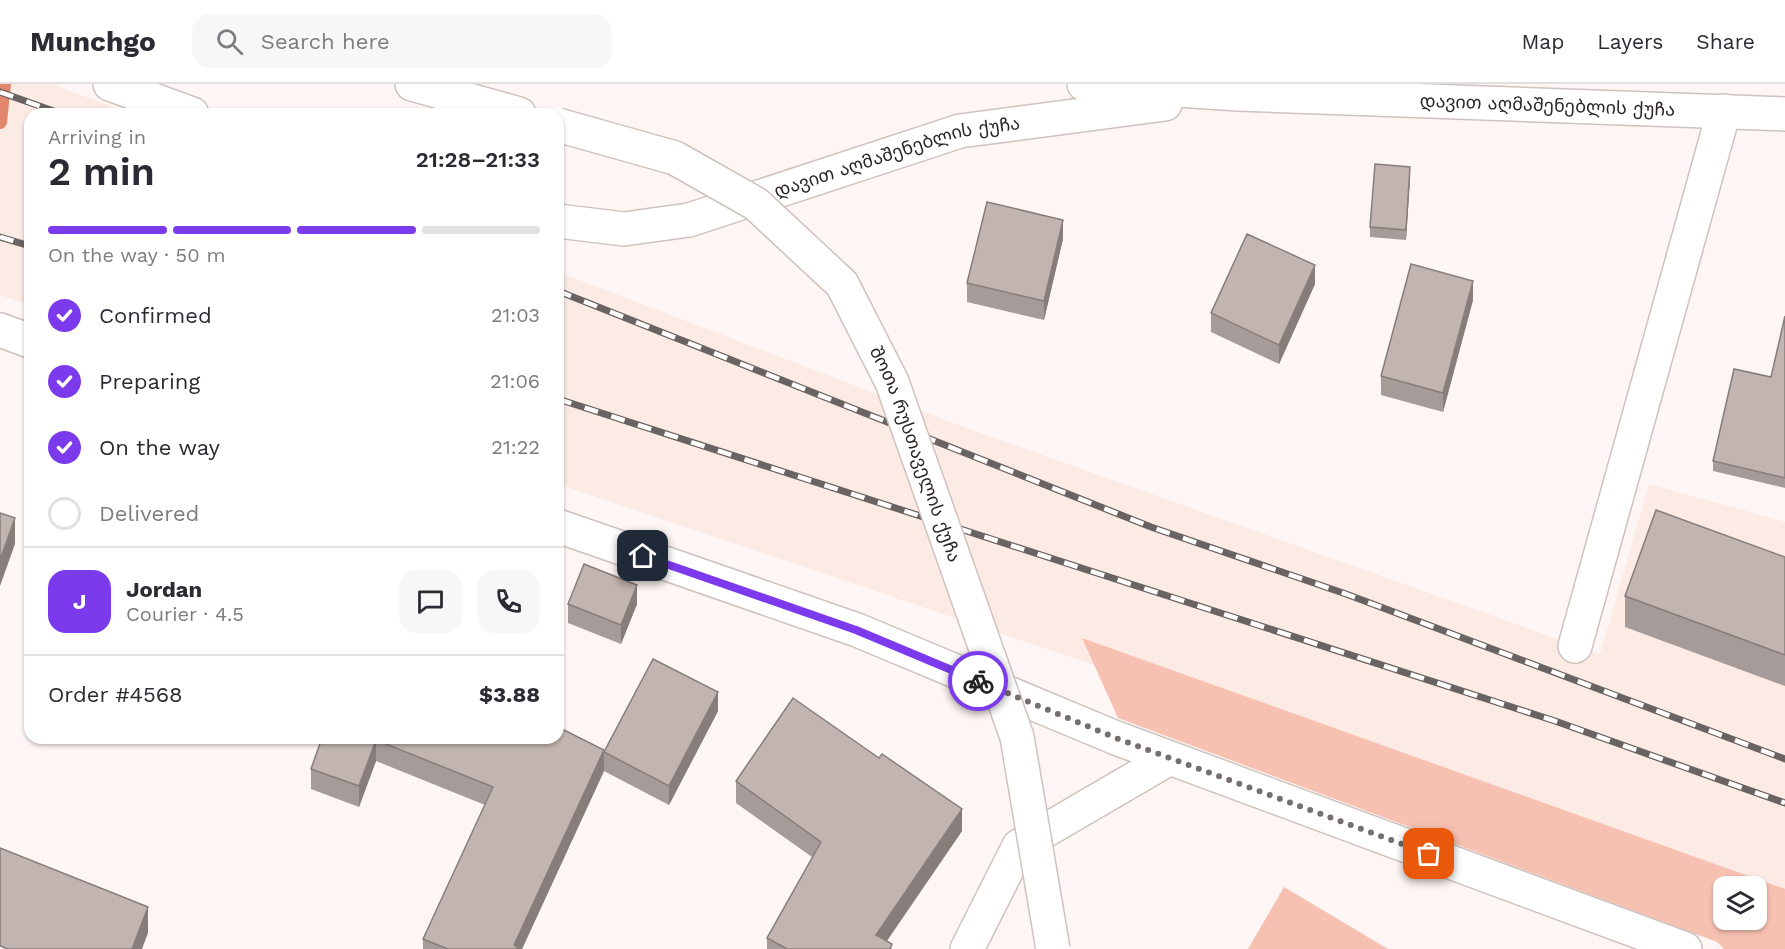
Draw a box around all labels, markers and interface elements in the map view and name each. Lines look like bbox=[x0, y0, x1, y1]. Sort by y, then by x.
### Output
search box bbox=[192, 14, 612, 68]
text: Munchgo bbox=[30, 25, 156, 58]
icon: search bbox=[213, 25, 246, 58]
text: Search here bbox=[261, 29, 390, 54]
text: Map bbox=[1521, 29, 1564, 54]
text: Layers bbox=[1597, 29, 1663, 54]
text: Share bbox=[1696, 29, 1755, 54]
street label: დავით აღმაშენებლის ქუჩა bbox=[1419, 90, 1675, 120]
street label: დავით აღმაშენებლის ქუჩა bbox=[771, 112, 1021, 202]
text: Arriving in bbox=[48, 125, 146, 149]
text: 21:28–21:33 bbox=[416, 147, 540, 172]
text: 2 min bbox=[48, 149, 155, 194]
text: On the way · 50 m bbox=[48, 243, 226, 267]
icon: check bbox=[48, 299, 81, 332]
text: Confirmed bbox=[99, 303, 212, 328]
text: 21:03 bbox=[491, 303, 540, 327]
street label: შოთა რუსთაველის ქუჩა bbox=[866, 343, 966, 565]
icon: check bbox=[48, 365, 81, 398]
text: Preparing bbox=[99, 369, 200, 394]
text: 21:06 bbox=[490, 369, 540, 393]
icon: check bbox=[48, 431, 81, 464]
text: On the way bbox=[99, 435, 220, 460]
text: 21:22 bbox=[491, 435, 540, 459]
text: Delivered bbox=[99, 501, 199, 526]
pin bbox=[617, 530, 668, 581]
icon: home bbox=[626, 539, 659, 572]
button: chat bbox=[399, 570, 462, 633]
button: phone bbox=[477, 570, 540, 633]
text: Jordan bbox=[126, 577, 202, 602]
text: J bbox=[73, 589, 86, 614]
text: Courier · 4.5 bbox=[126, 602, 244, 626]
courier bbox=[948, 651, 1008, 711]
icon: bike bbox=[962, 665, 995, 698]
text: Order #4568 bbox=[48, 682, 183, 707]
text: $3.88 bbox=[479, 682, 540, 707]
pin bbox=[1403, 828, 1454, 879]
icon: bag bbox=[1412, 837, 1445, 870]
map controls bbox=[1713, 876, 1767, 930]
button: layers bbox=[1713, 876, 1767, 930]

